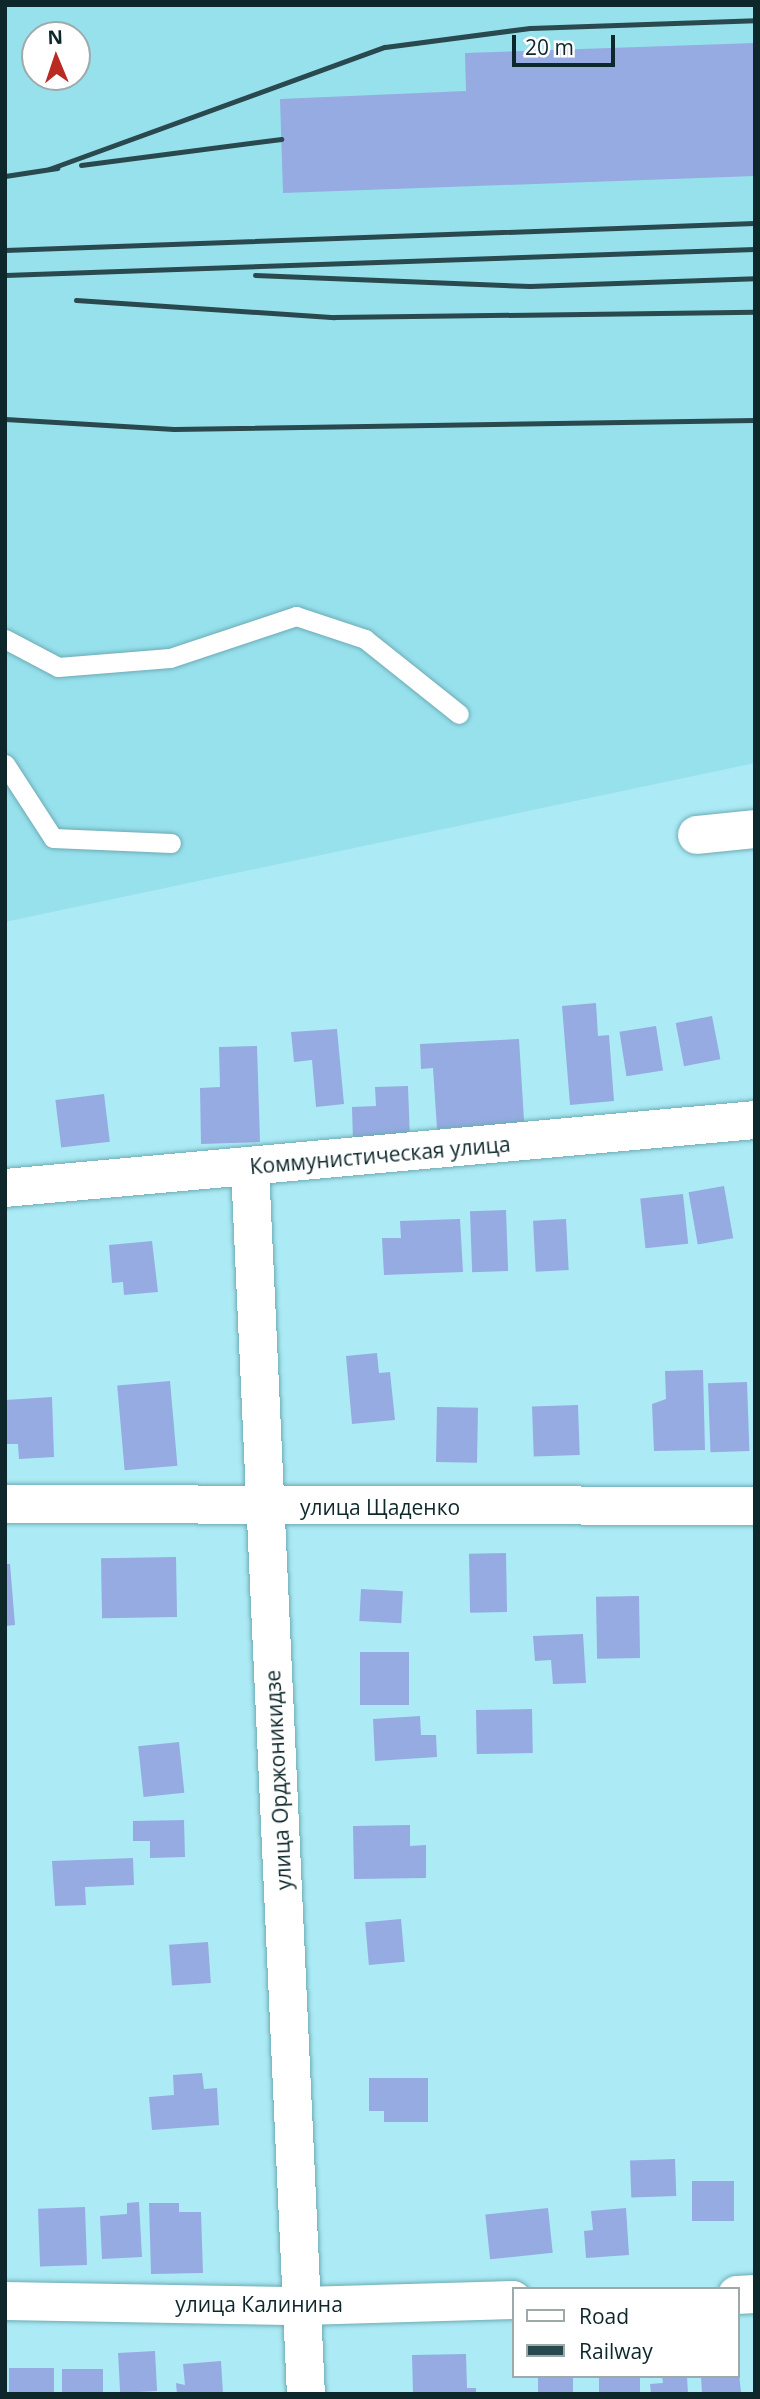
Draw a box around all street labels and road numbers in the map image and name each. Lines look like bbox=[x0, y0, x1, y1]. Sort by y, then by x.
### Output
street label: Коммунистическая улица bbox=[249, 1131, 511, 1179]
street label: улица Щаденко bbox=[300, 1494, 460, 1520]
street label: улица Орджоникидзе bbox=[260, 1669, 296, 1891]
street label: улица Калинина bbox=[175, 2291, 343, 2317]

